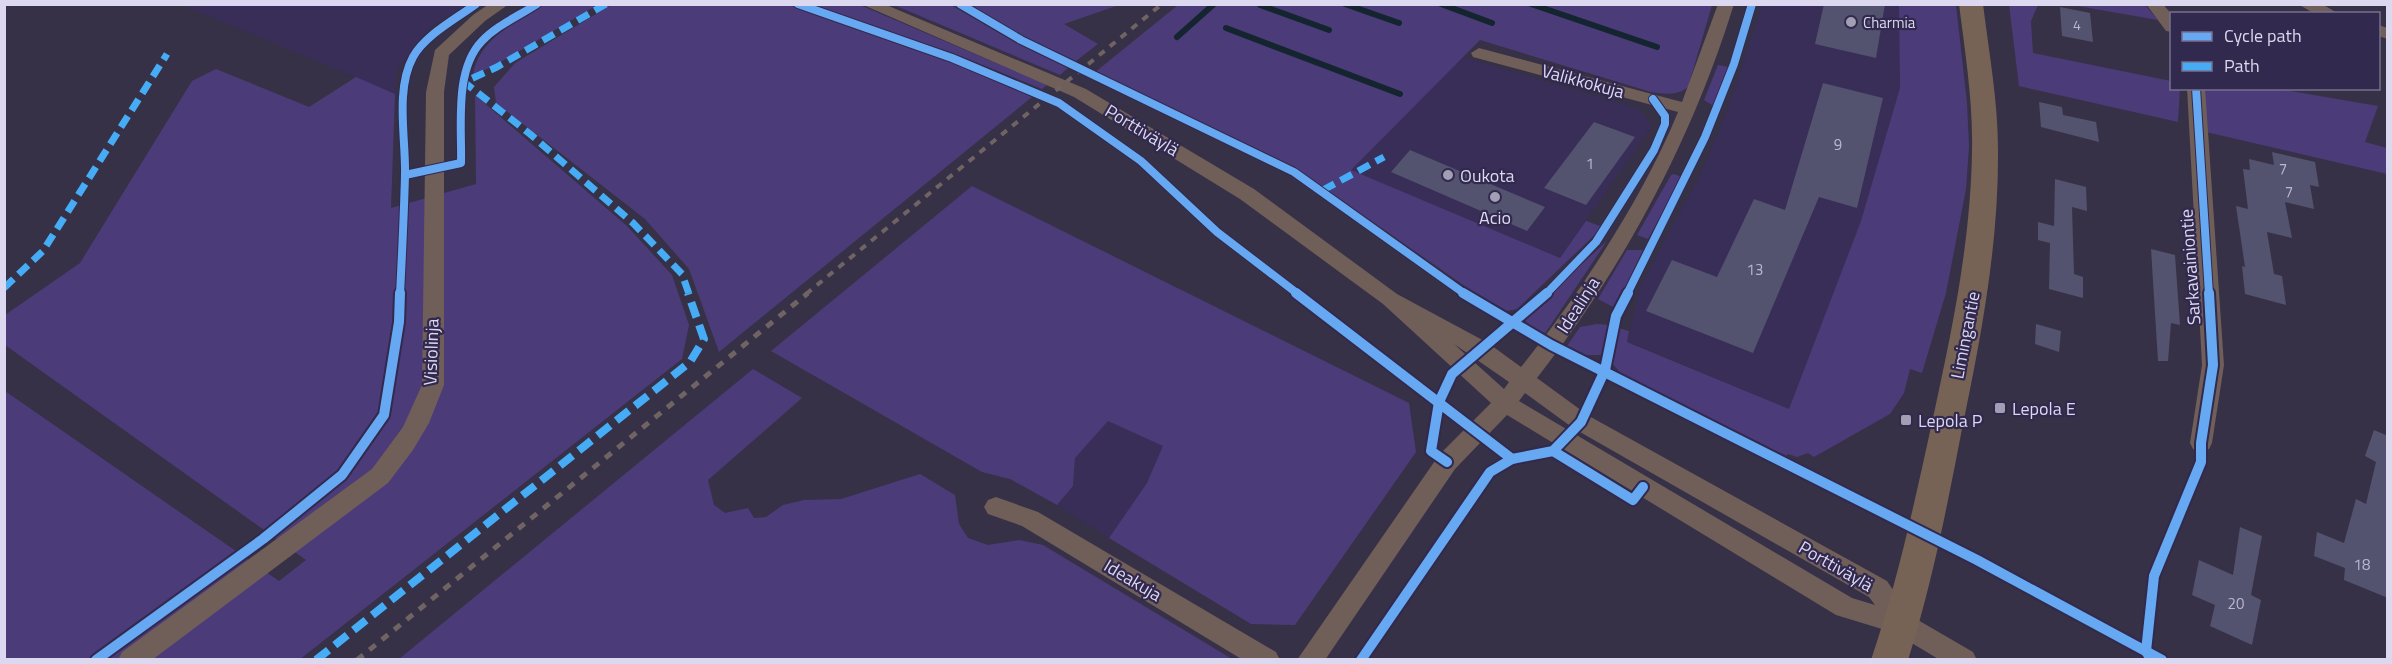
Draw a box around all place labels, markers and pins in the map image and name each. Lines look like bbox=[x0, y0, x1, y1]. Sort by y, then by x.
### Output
place label: Charmia bbox=[1863, 11, 1916, 34]
marker: Charmia bbox=[1844, 15, 1858, 29]
place label: Oukota bbox=[1460, 162, 1515, 189]
marker: Oukota bbox=[1441, 168, 1455, 182]
marker: Acio bbox=[1488, 190, 1502, 204]
place label: Acio bbox=[1479, 204, 1511, 231]
place label: Lepola E bbox=[2012, 395, 2076, 422]
marker: Lepola E bbox=[1993, 401, 2007, 415]
place label: Lepola P bbox=[1918, 407, 1983, 434]
marker: Lepola P bbox=[1899, 413, 1913, 427]

